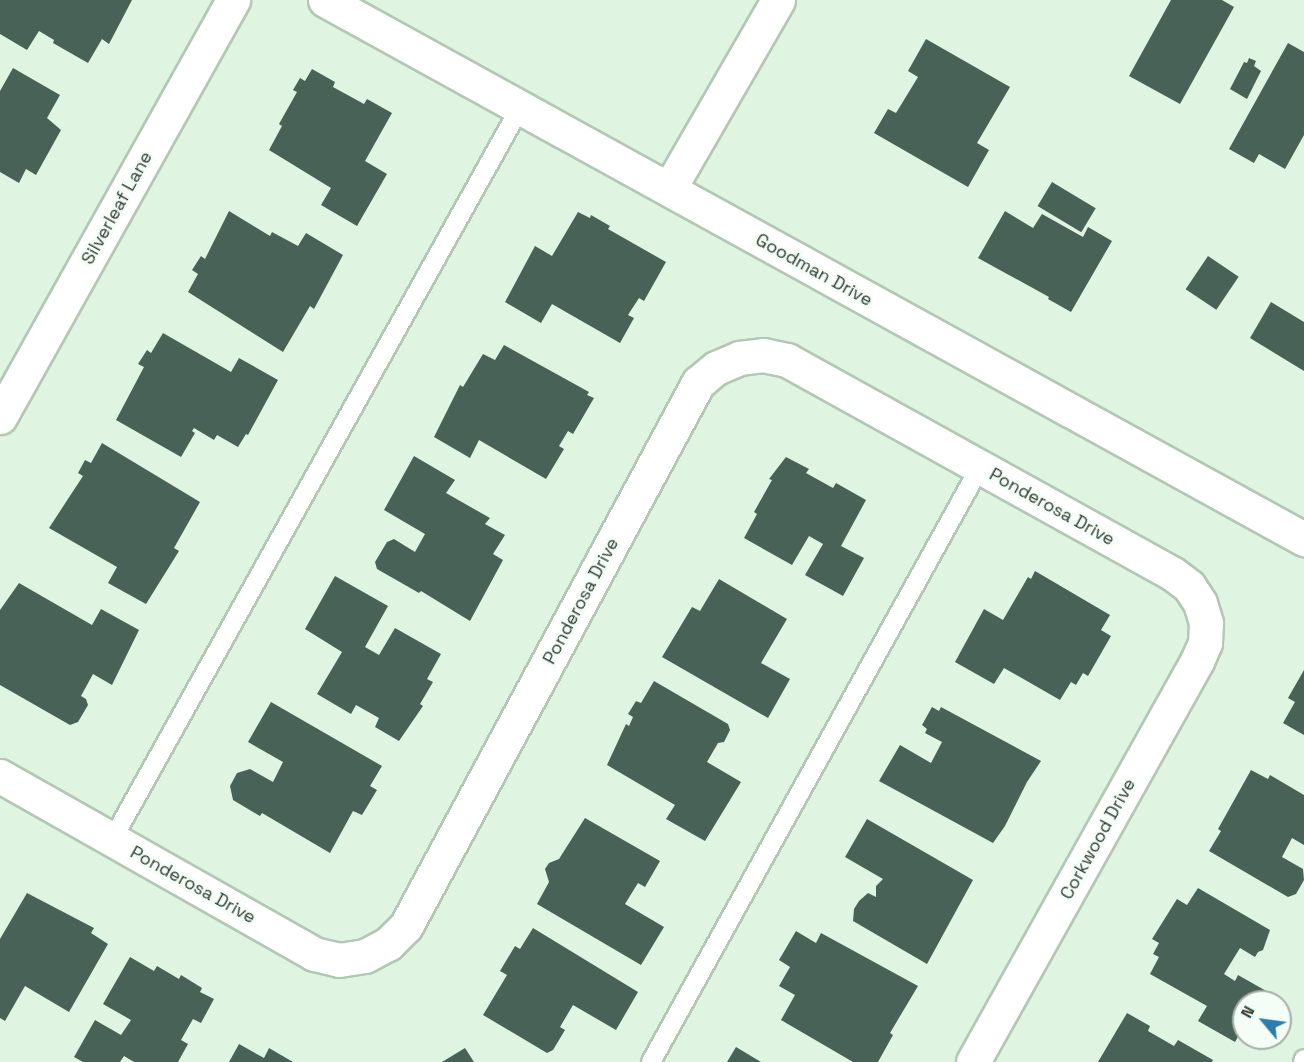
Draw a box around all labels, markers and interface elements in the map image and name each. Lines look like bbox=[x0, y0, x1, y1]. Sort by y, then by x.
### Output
street label: Silverleaf Lane bbox=[77, 148, 157, 268]
street label: Goodman Drive bbox=[752, 229, 876, 311]
street label: Ponderosa Drive bbox=[986, 464, 1118, 550]
street label: Ponderosa Drive bbox=[539, 534, 623, 668]
street label: Corkwood Drive bbox=[1056, 775, 1140, 903]
street label: Ponderosa Drive bbox=[127, 842, 259, 928]
north arrow bbox=[1232, 990, 1292, 1050]
text: N bbox=[1236, 1002, 1259, 1022]

